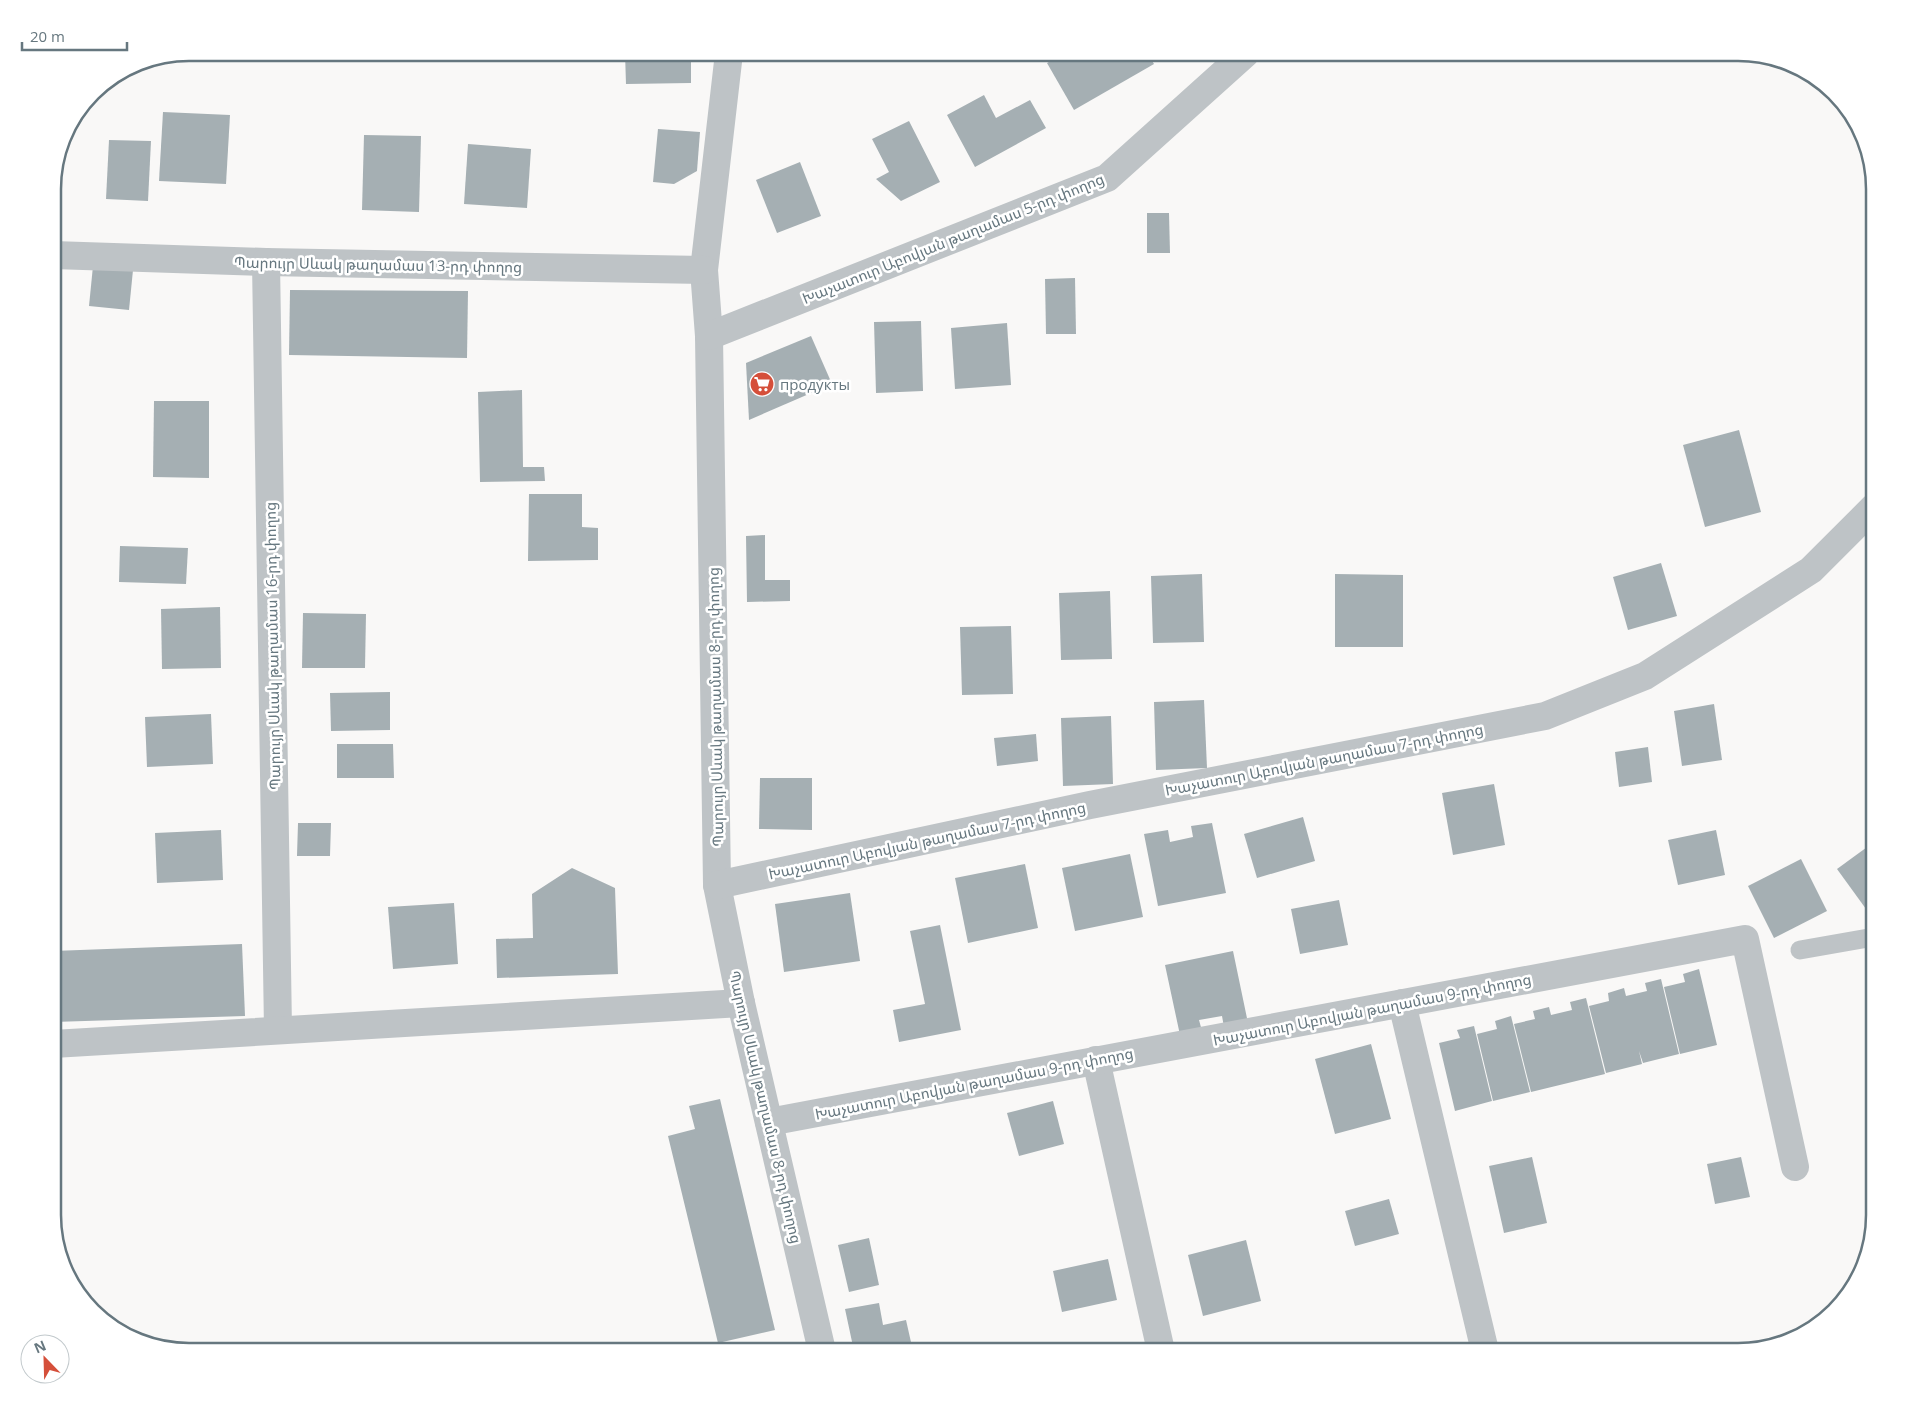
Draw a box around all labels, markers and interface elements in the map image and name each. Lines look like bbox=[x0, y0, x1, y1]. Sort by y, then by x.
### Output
scale bar bbox=[22, 20, 128, 52]
text: 20 m bbox=[30, 26, 65, 46]
street label: Խաչատուր Աբովյան թաղամաս 5-րդ փողոց bbox=[799, 168, 1107, 308]
street label: Պարույր Սևակ թաղամաս 13-րդ փողոց bbox=[234, 251, 522, 277]
supermarket icon: продукты bbox=[749, 371, 775, 397]
place label: продукты bbox=[780, 374, 850, 394]
street label: Պարույր Սևակ թաղամաս 16-րդ փողոց bbox=[259, 502, 285, 790]
street label: Պարույր Սևակ թաղամաս 8-րդ փողոց bbox=[703, 567, 727, 847]
street label: Խաչատուր Աբովյան թաղամաս 7-րդ փողոց bbox=[1163, 718, 1485, 800]
street label: Խաչատուր Աբովյան թաղամաս 7-րդ փողոց bbox=[767, 797, 1087, 883]
street label: Խաչատուր Աբովյան թաղամաս 9-րդ փողոց bbox=[1211, 968, 1533, 1050]
street label: Պարույր Սևակ թաղամաս 8-րդ փողոց bbox=[725, 969, 807, 1245]
street label: Խաչատուր Աբովյան թաղամաս 9-րդ փողոց bbox=[813, 1042, 1135, 1124]
north arrow bbox=[20, 1334, 70, 1384]
text: N bbox=[31, 1336, 49, 1358]

